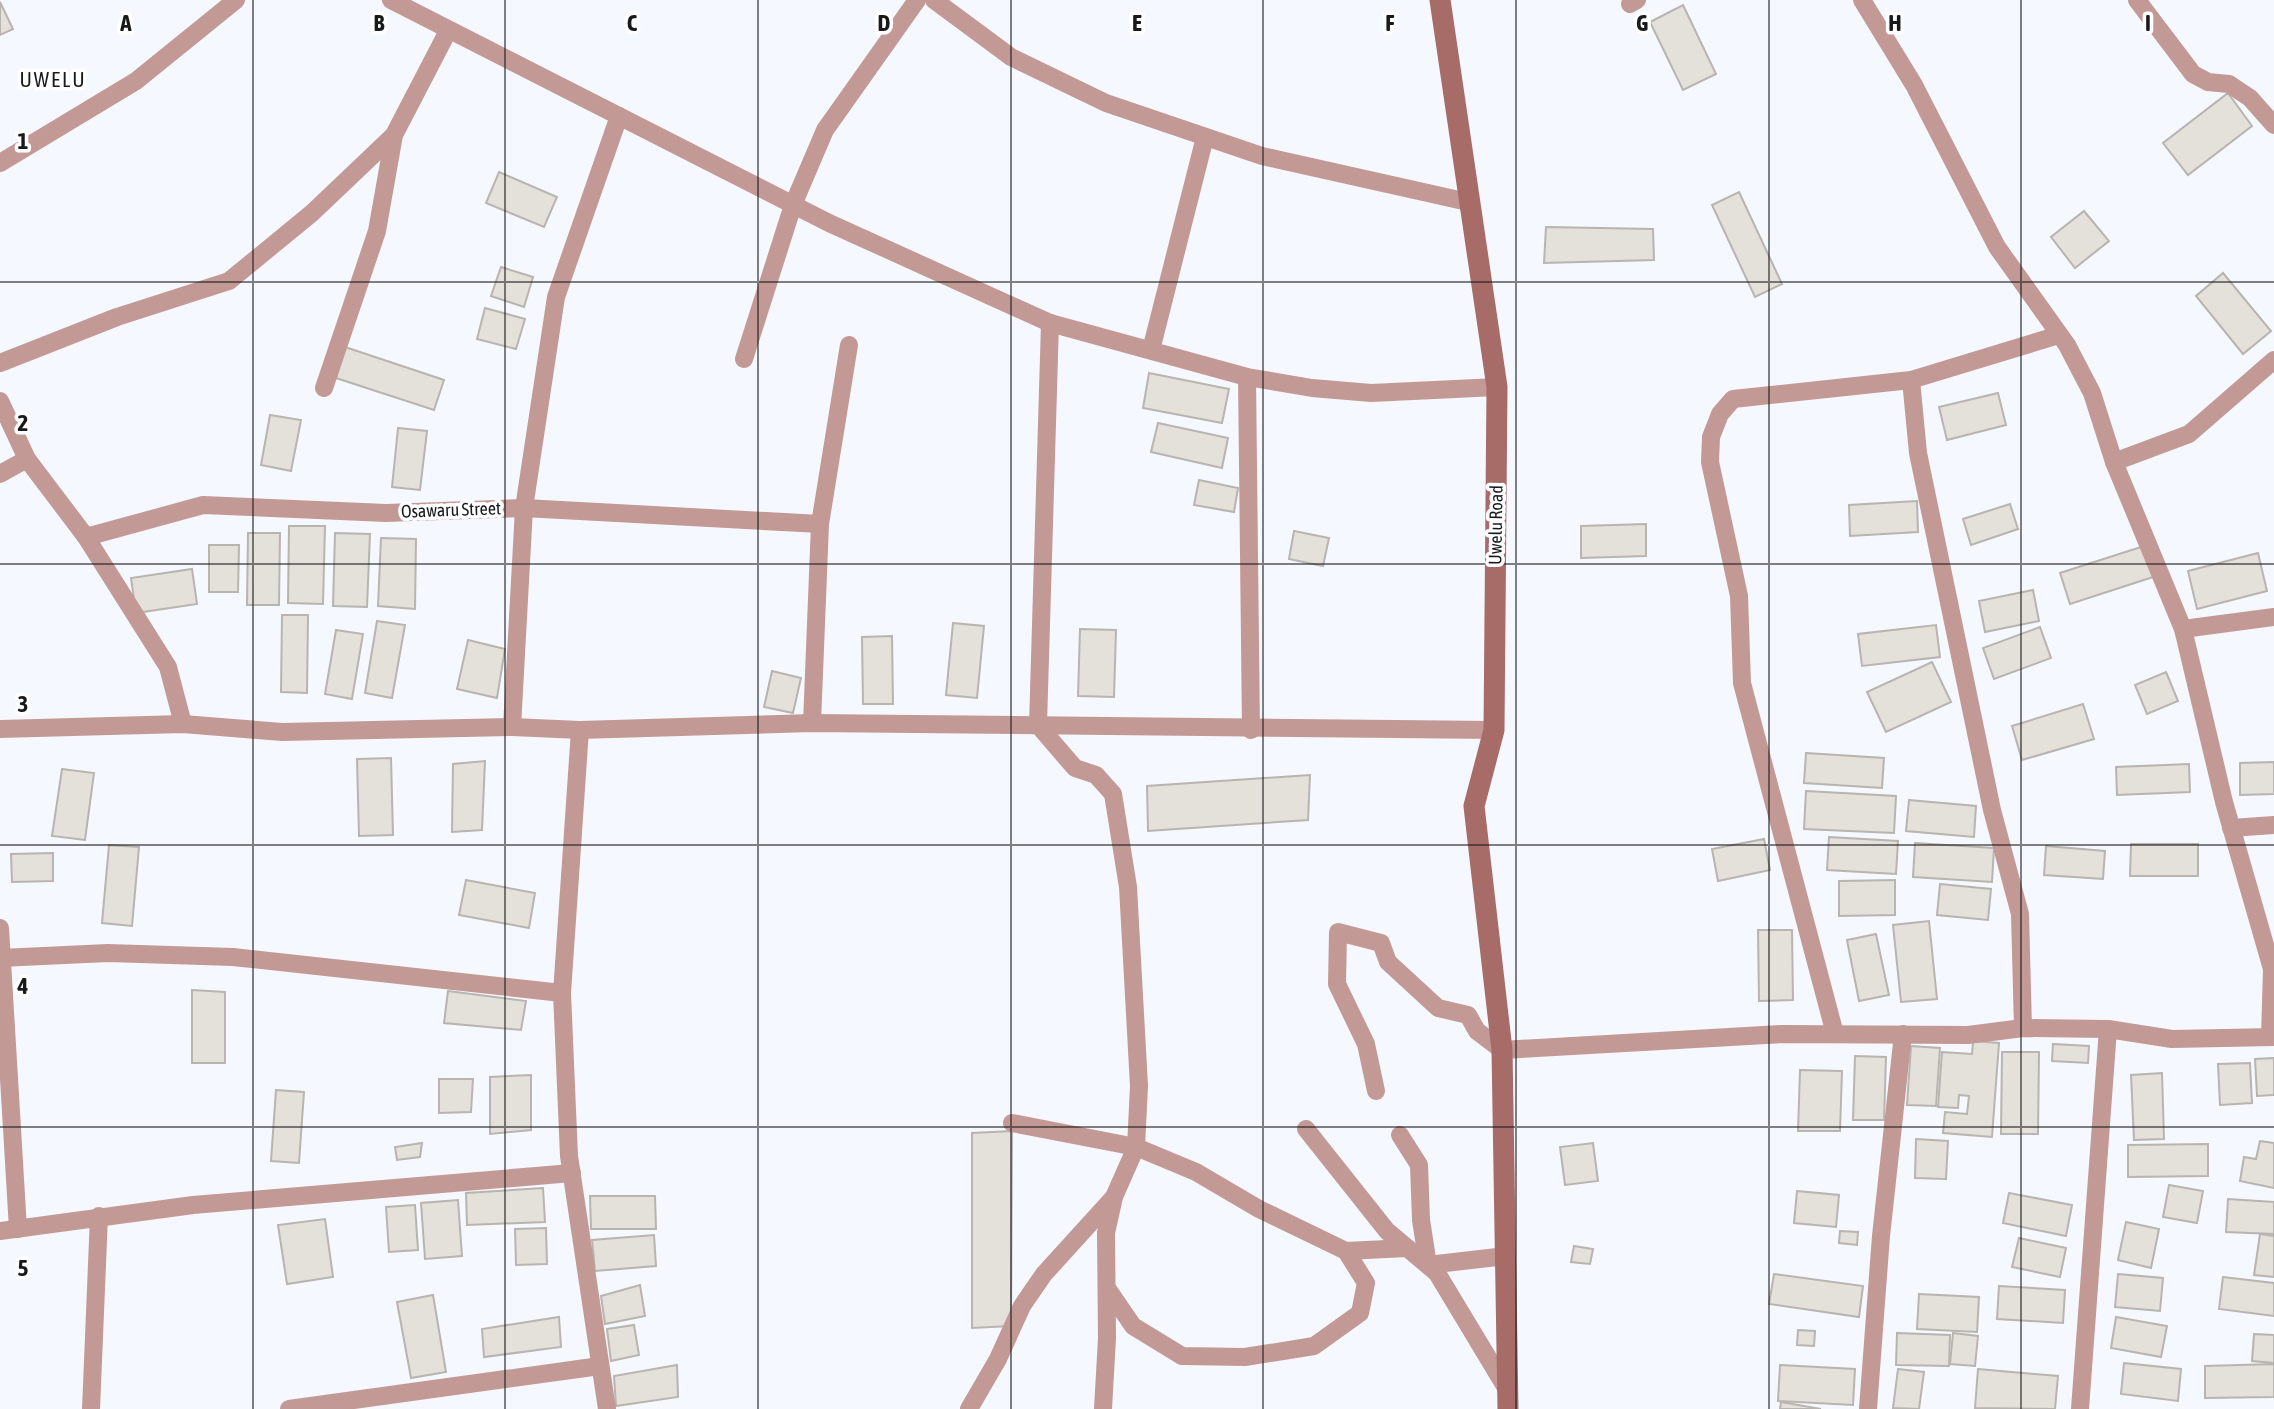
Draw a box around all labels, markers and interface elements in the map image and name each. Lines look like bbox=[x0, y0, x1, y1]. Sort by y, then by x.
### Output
text: A bbox=[119, 10, 132, 36]
text: B bbox=[374, 10, 385, 36]
text: C bbox=[627, 10, 638, 36]
text: D bbox=[878, 10, 891, 36]
text: E bbox=[1132, 10, 1142, 36]
text: F bbox=[1385, 10, 1395, 36]
text: G bbox=[1636, 10, 1648, 36]
text: H bbox=[1888, 10, 1902, 36]
text: I bbox=[2145, 10, 2151, 36]
district label: UWELU bbox=[19, 67, 87, 91]
text: 1 bbox=[18, 128, 29, 154]
text: 2 bbox=[18, 410, 28, 436]
street label: Uwelu Road bbox=[1484, 485, 1507, 565]
street label: Osawaru Street bbox=[401, 497, 501, 522]
text: 3 bbox=[18, 691, 28, 717]
text: 4 bbox=[17, 973, 29, 999]
text: 5 bbox=[18, 1255, 29, 1281]

